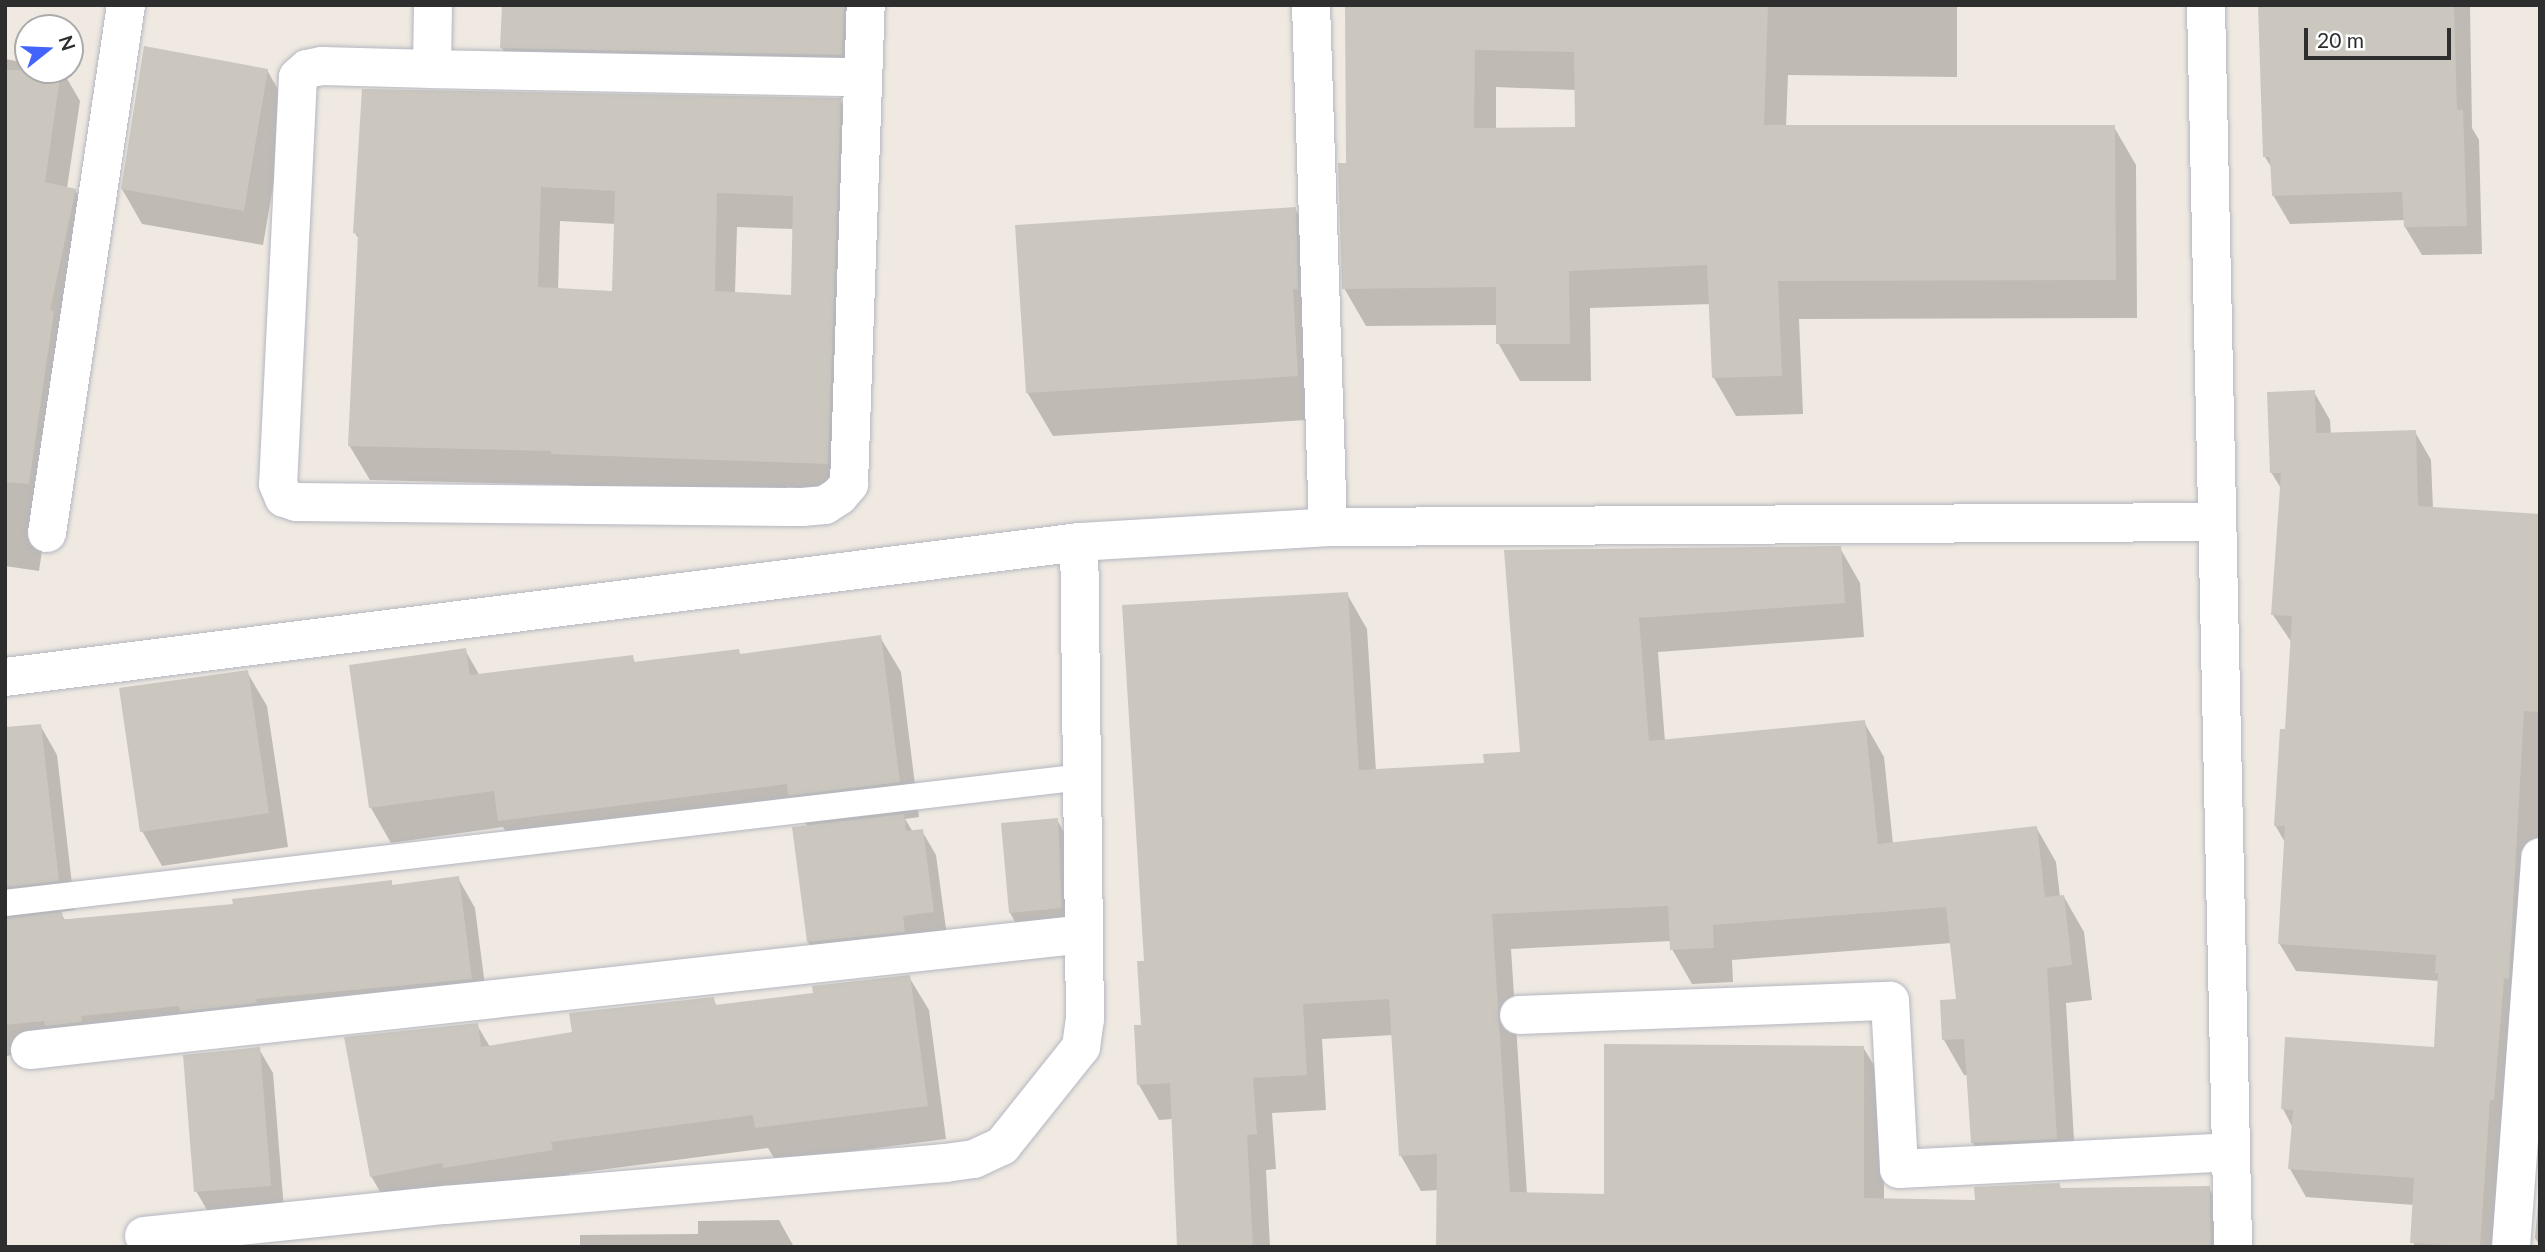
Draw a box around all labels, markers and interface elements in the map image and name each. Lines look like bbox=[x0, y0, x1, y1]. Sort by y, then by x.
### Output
north arrow bbox=[14, 14, 84, 84]
scale bar bbox=[2307, 14, 2454, 58]
text: 20 m bbox=[2317, 27, 2364, 52]
text: N bbox=[54, 32, 81, 53]

